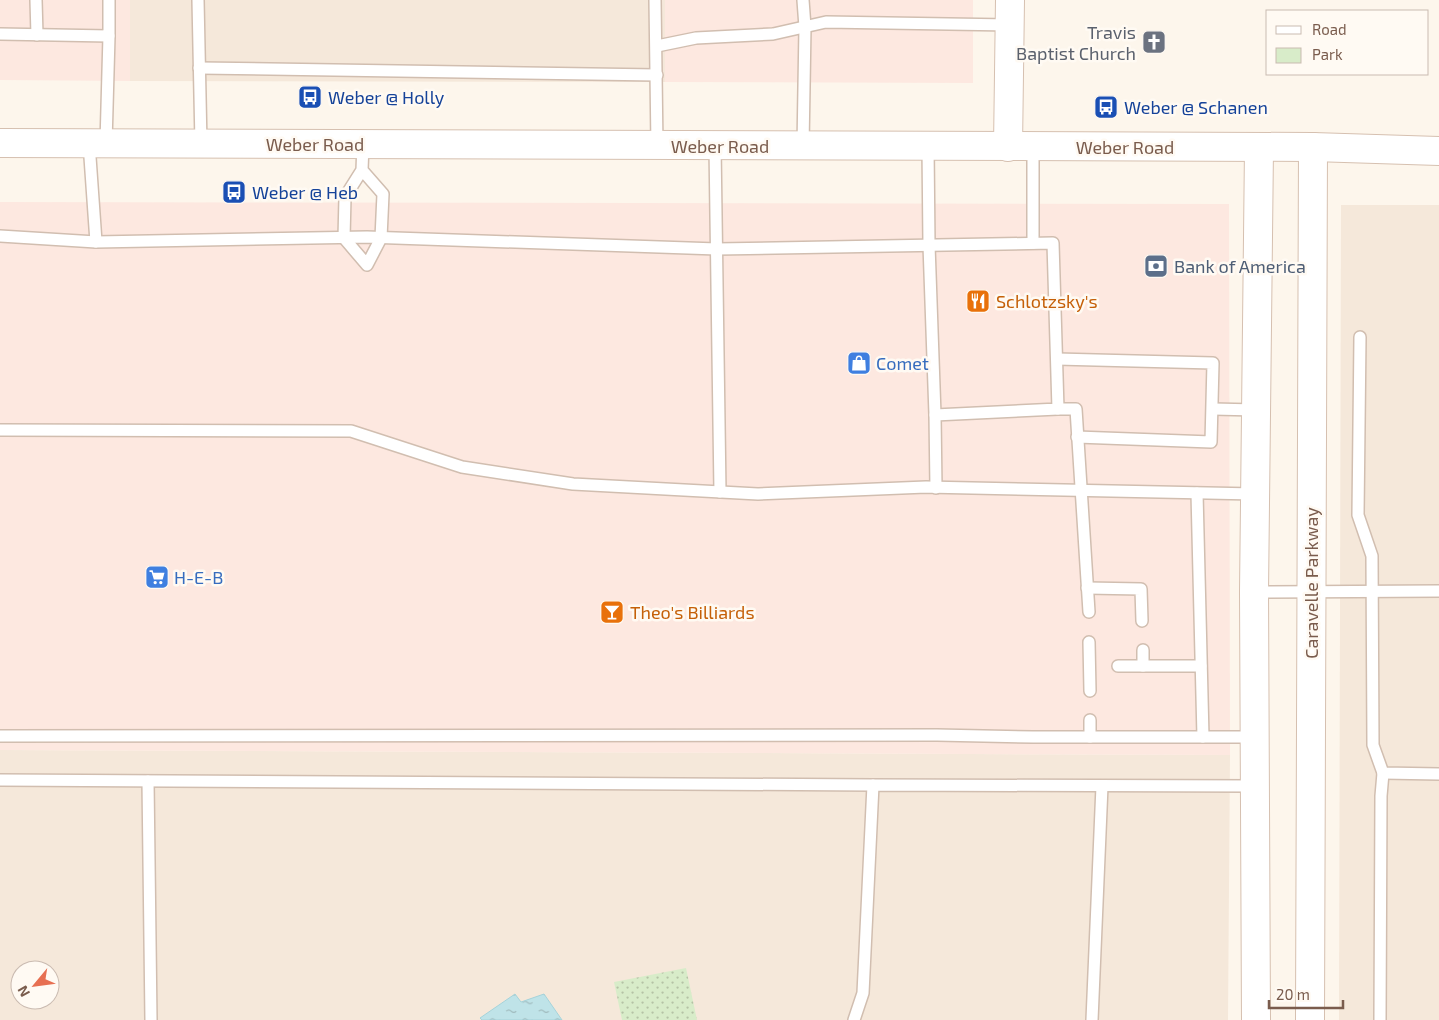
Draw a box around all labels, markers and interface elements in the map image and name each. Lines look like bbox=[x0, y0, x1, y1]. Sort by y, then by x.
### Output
legend bbox=[1266, 10, 1429, 75]
text: Road bbox=[1312, 20, 1347, 38]
place label: Travis Baptist Church bbox=[1016, 21, 1136, 64]
church icon: Travis Baptist Church bbox=[1141, 29, 1167, 55]
text: Park bbox=[1312, 45, 1343, 63]
bus stop icon: Weber @ Holly bbox=[297, 84, 323, 110]
place label: Weber @ Holly bbox=[328, 86, 445, 108]
bus stop icon: Weber @ Schanen bbox=[1093, 94, 1119, 120]
place label: Weber @ Schanen bbox=[1124, 96, 1268, 118]
street label: Weber Road bbox=[266, 133, 364, 155]
street label: Weber Road bbox=[671, 135, 769, 157]
street label: Weber Road bbox=[1076, 136, 1174, 158]
bus stop icon: Weber @ Heb bbox=[221, 179, 247, 205]
place label: Weber @ Heb bbox=[252, 181, 358, 203]
bank icon: Bank of America bbox=[1143, 253, 1169, 279]
place label: Bank of America bbox=[1174, 255, 1306, 277]
restaurant icon: Schlotzsky's bbox=[965, 288, 991, 314]
place label: Schlotzsky's bbox=[996, 290, 1098, 312]
shop icon: Comet bbox=[846, 350, 872, 376]
place label: Comet bbox=[876, 352, 929, 374]
street label: Caravelle Parkway bbox=[1300, 507, 1322, 659]
supermarket icon: H-E-B bbox=[144, 564, 170, 590]
place label: H-E-B bbox=[174, 566, 223, 588]
bar icon: Theo's Billiards bbox=[599, 599, 625, 625]
place label: Theo's Billiards bbox=[630, 601, 755, 623]
north arrow bbox=[10, 960, 60, 1010]
scale bar bbox=[1269, 978, 1343, 1010]
text: N bbox=[13, 983, 33, 1000]
text: 20 m bbox=[1276, 985, 1310, 1003]

